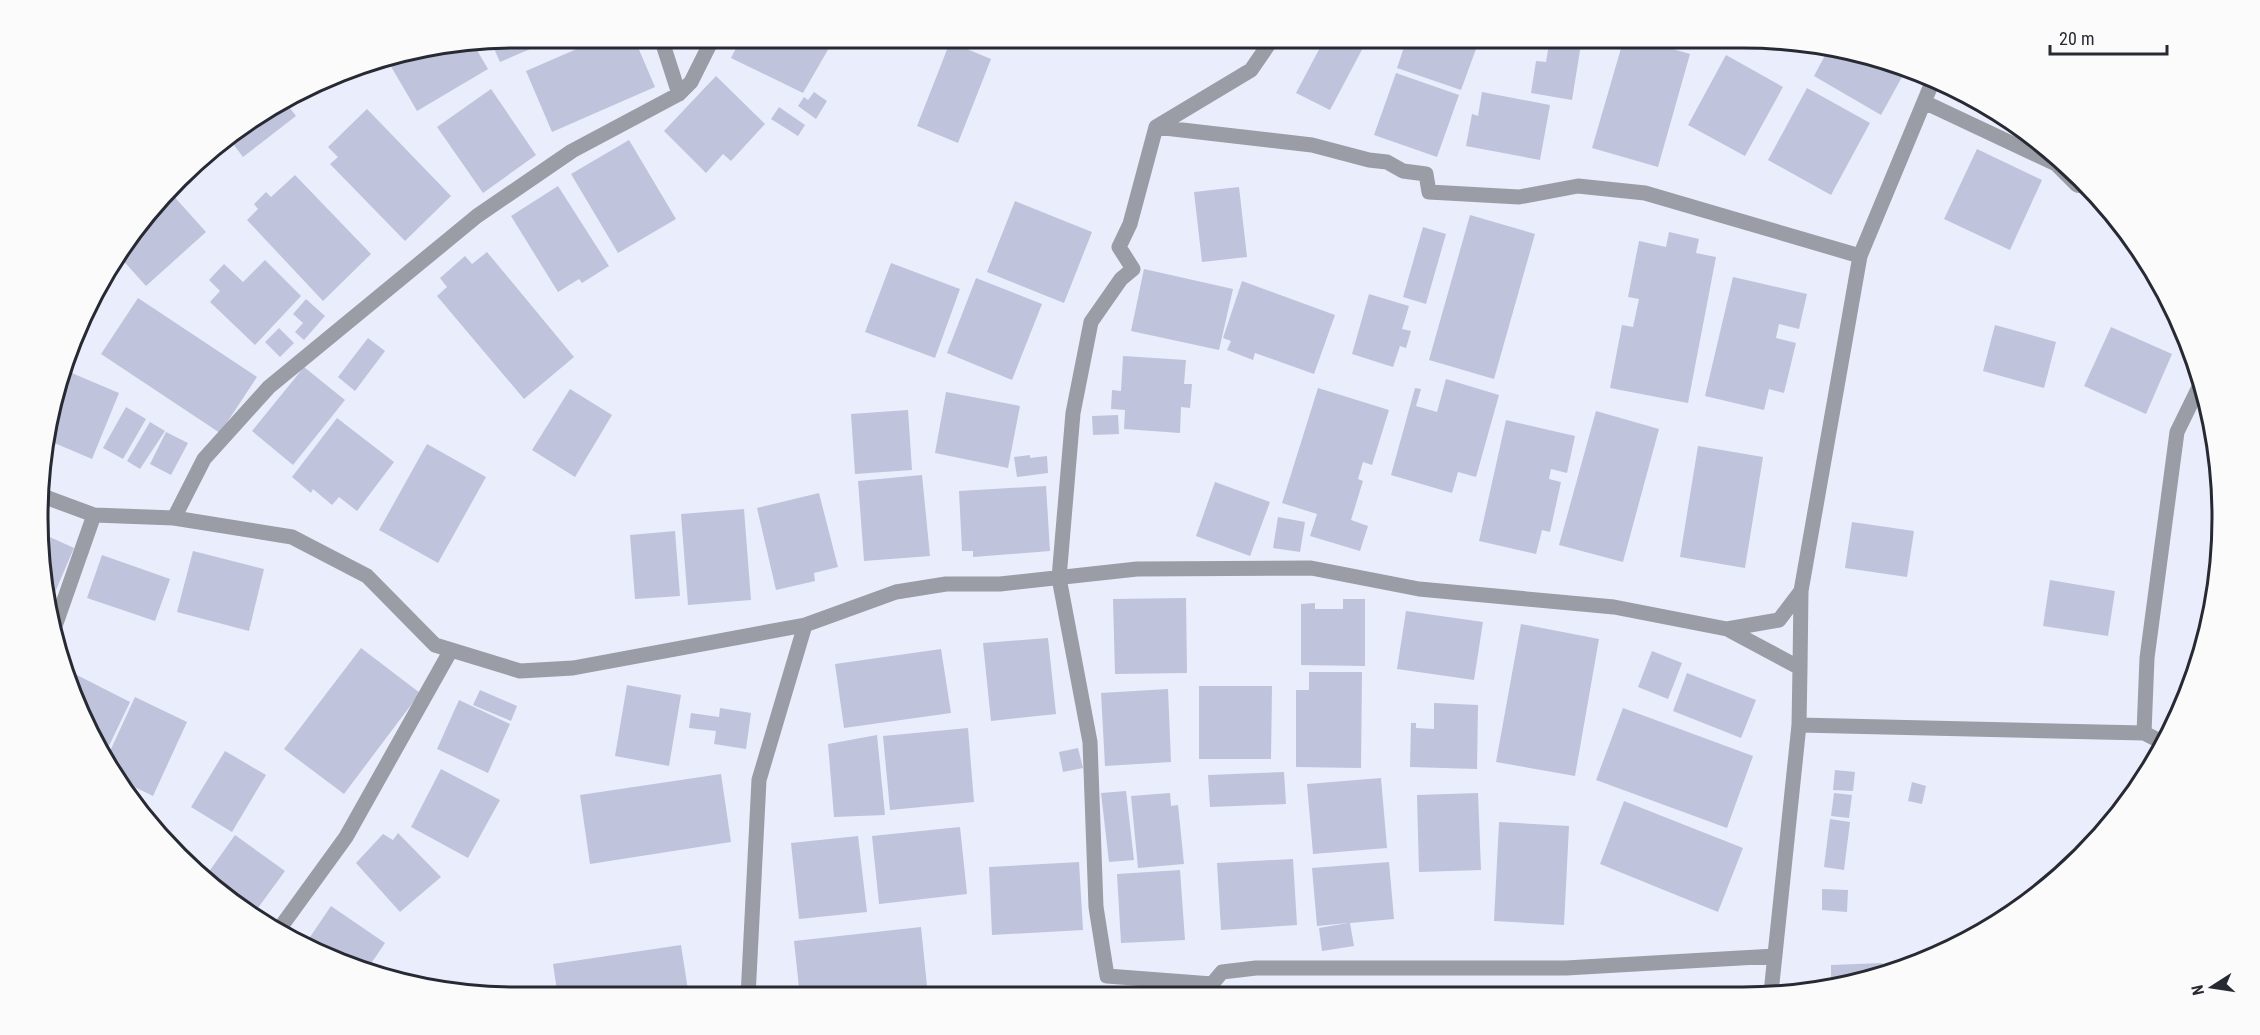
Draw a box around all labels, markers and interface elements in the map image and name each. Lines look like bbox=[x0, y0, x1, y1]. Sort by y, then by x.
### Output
scale bar bbox=[2050, 18, 2167, 56]
text: 20 m bbox=[2059, 28, 2094, 49]
north arrow bbox=[2182, 957, 2242, 1017]
text: N bbox=[2188, 983, 2208, 997]

